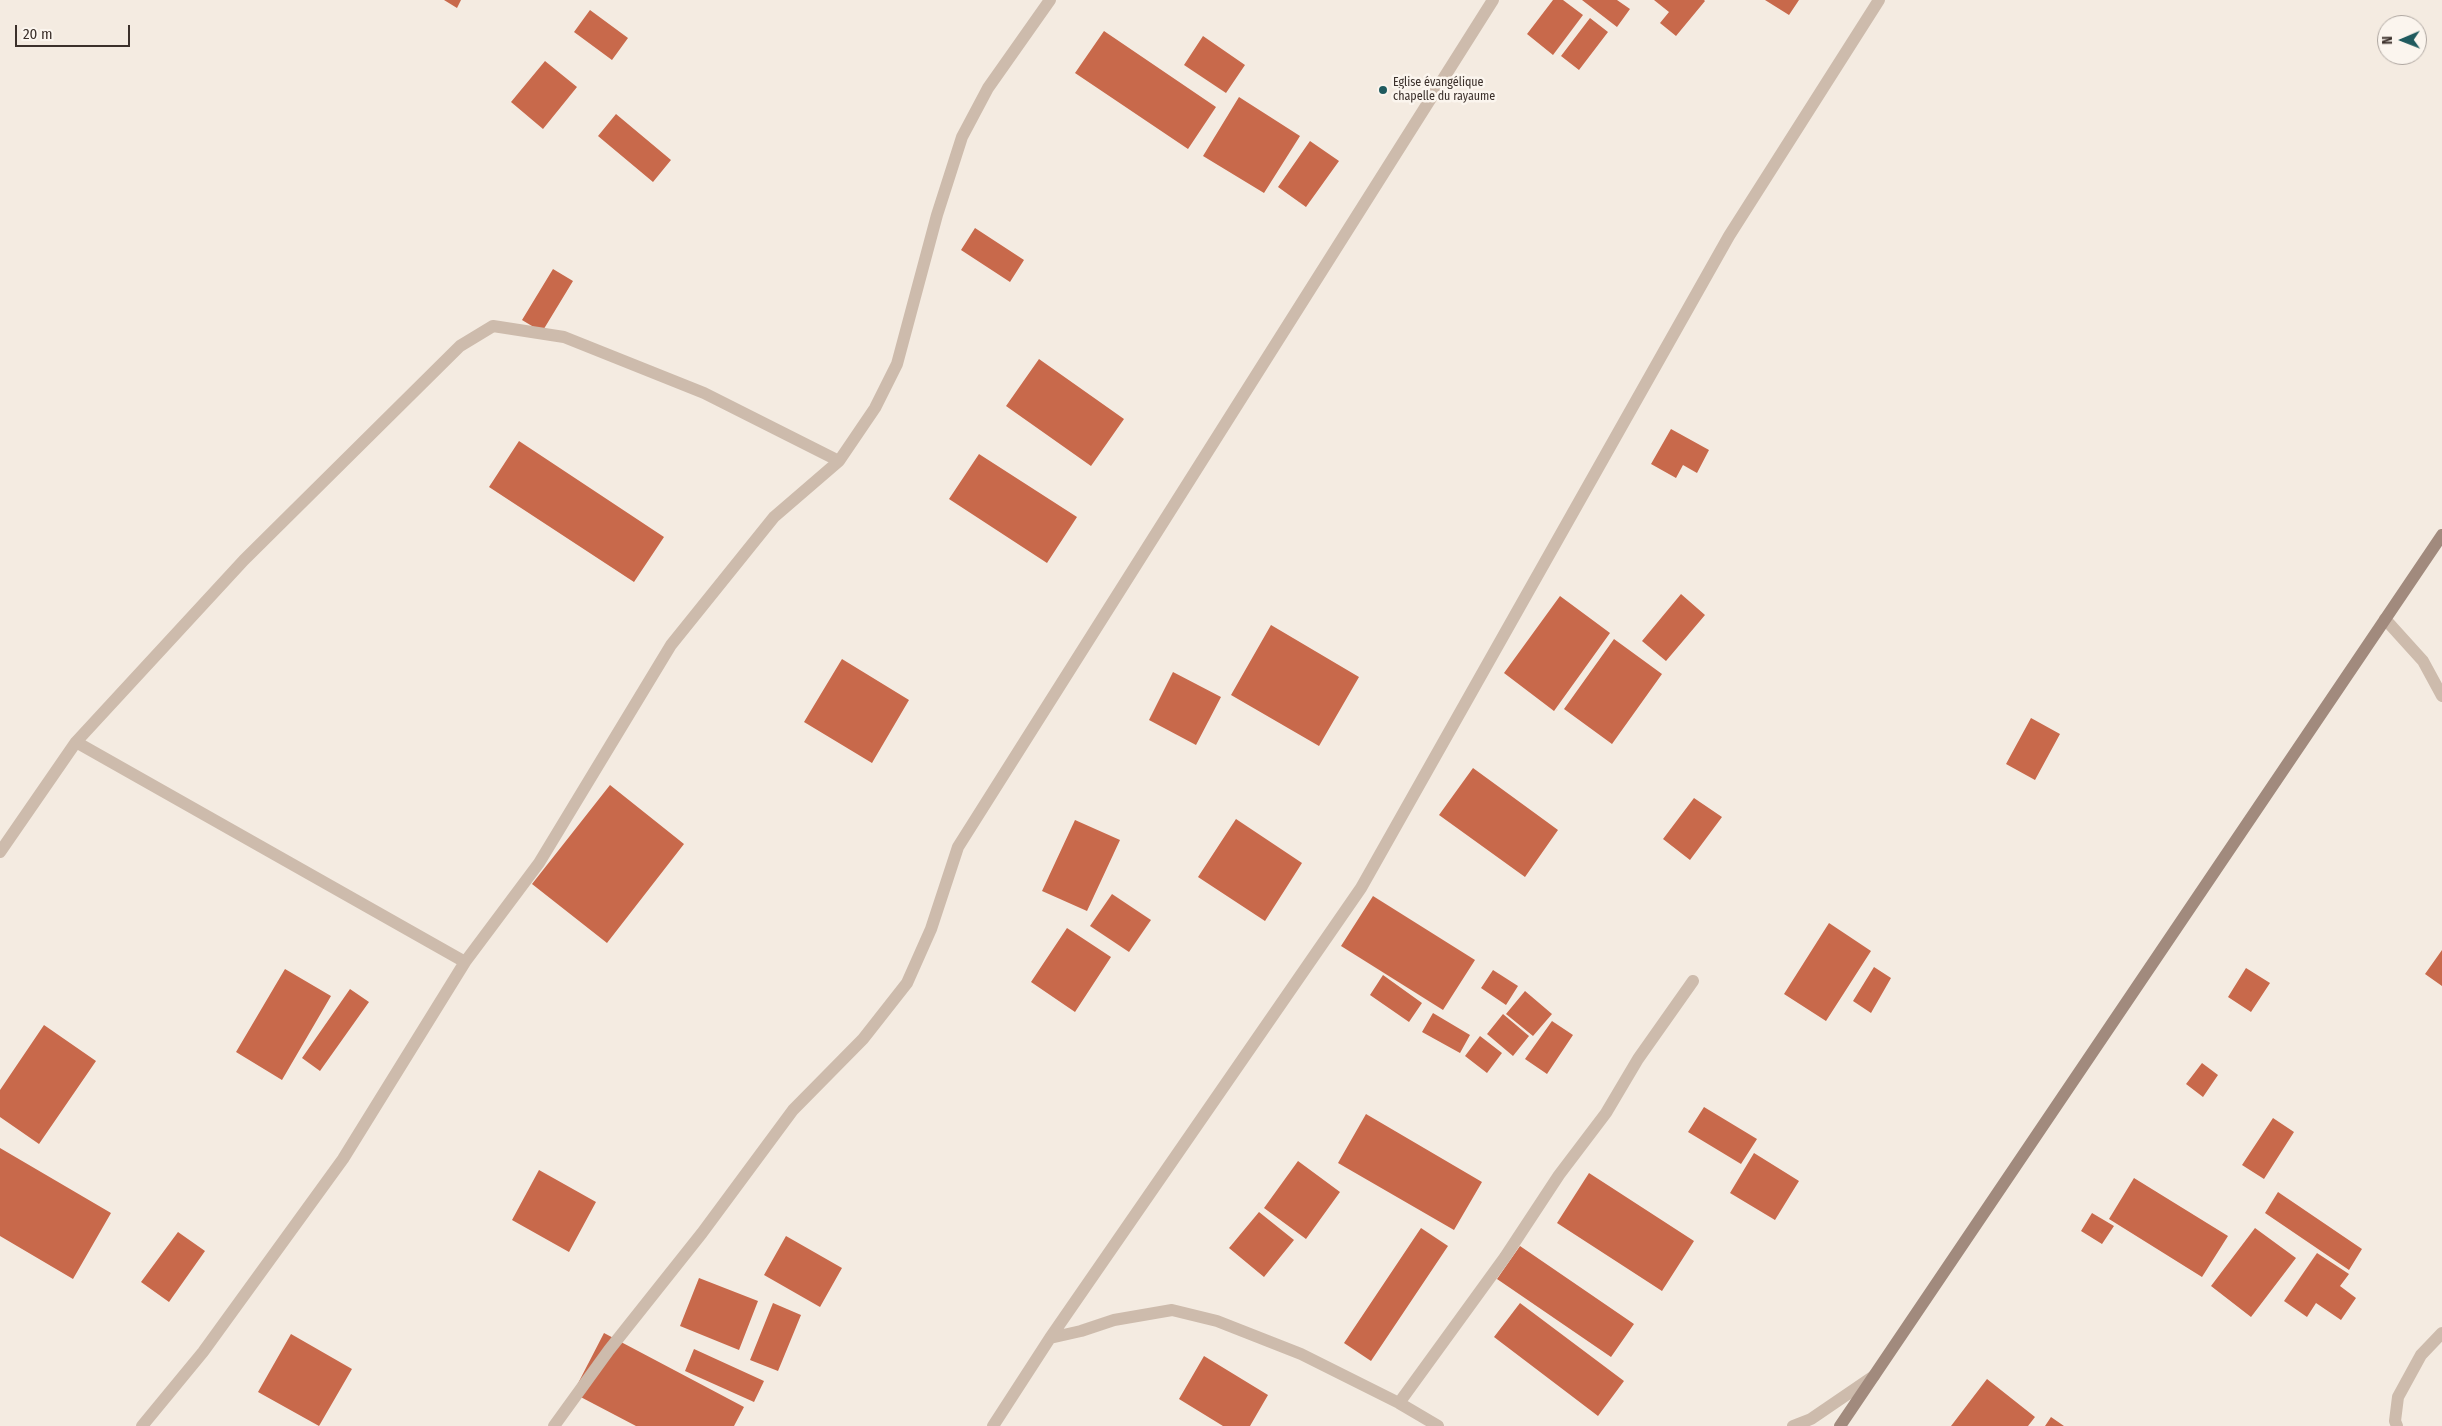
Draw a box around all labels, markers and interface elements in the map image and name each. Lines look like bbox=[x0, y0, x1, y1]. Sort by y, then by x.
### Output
scale bar bbox=[18, 15, 132, 47]
north arrow bbox=[2377, 15, 2427, 65]
text: 20 m bbox=[23, 25, 53, 43]
text: N bbox=[2379, 36, 2396, 45]
place label: Eglise évangélique chapelle du rayaume bbox=[1393, 76, 1495, 104]
marker: Eglise évangélique chapelle du rayaume bbox=[1377, 84, 1389, 96]

